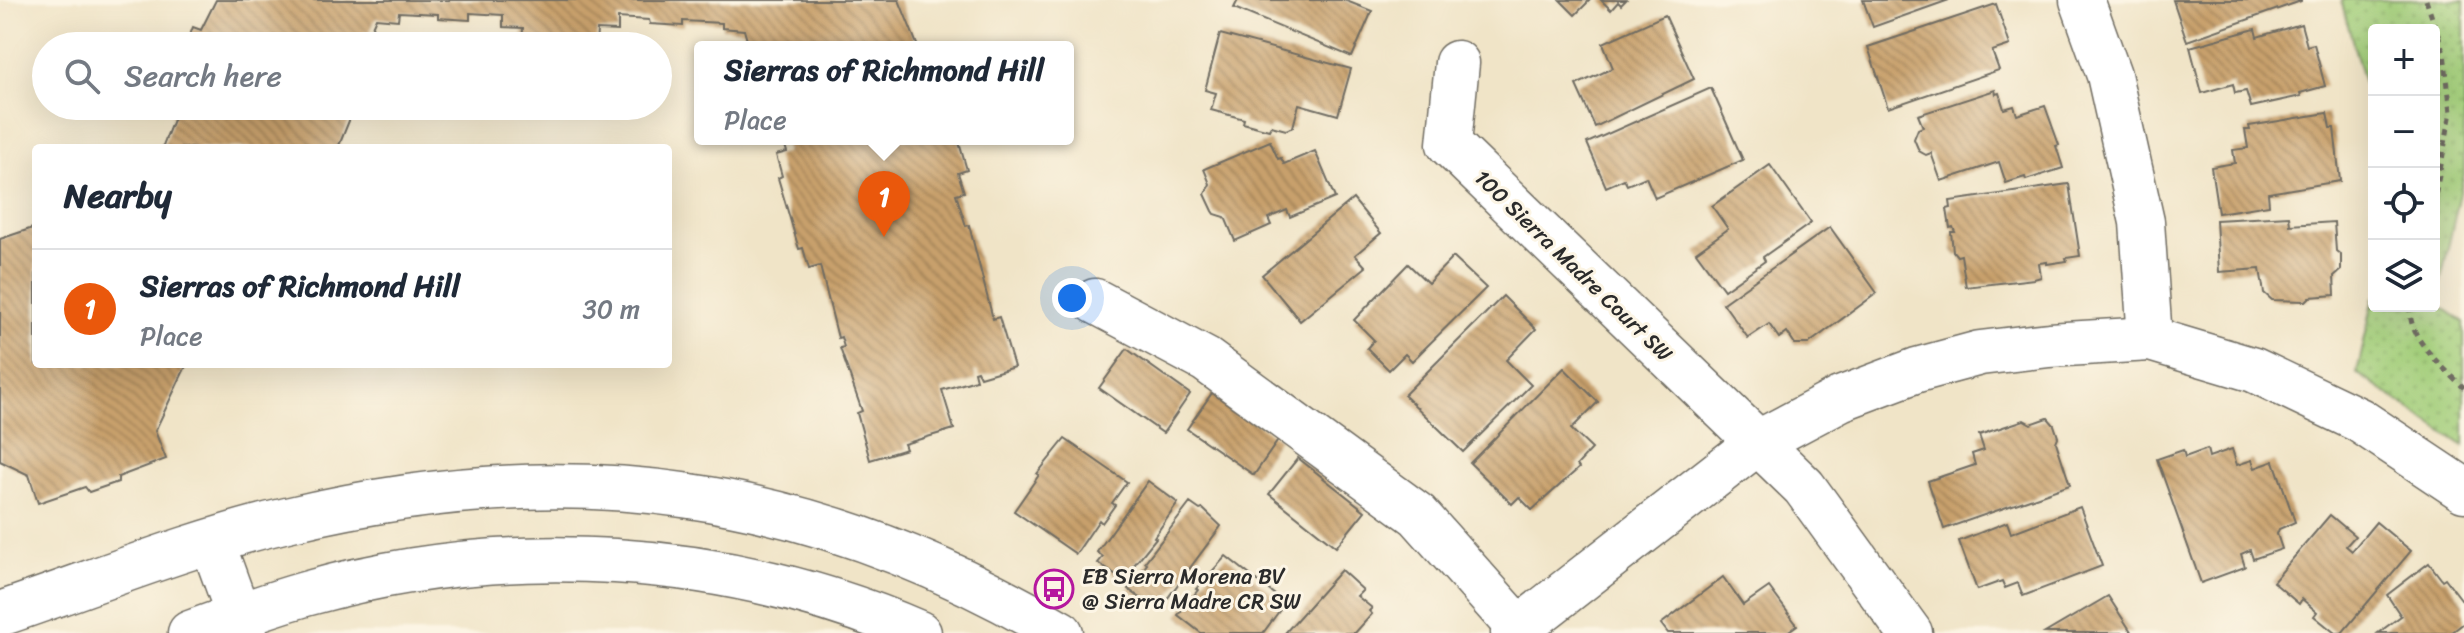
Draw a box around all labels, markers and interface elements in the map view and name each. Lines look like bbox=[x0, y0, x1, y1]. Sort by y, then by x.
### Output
map controls bbox=[2368, 24, 2440, 312]
button: + bbox=[2368, 24, 2440, 96]
search box bbox=[32, 32, 672, 120]
popup bbox=[694, 41, 1074, 145]
text: Sierras of Richmond Hill bbox=[724, 43, 1044, 97]
text: Search here bbox=[124, 49, 282, 103]
icon: search bbox=[60, 54, 104, 98]
button: − bbox=[2368, 96, 2440, 168]
text: Place bbox=[724, 97, 787, 143]
street label: 100 Sierra Madre Court SW bbox=[1465, 160, 1683, 372]
text: Nearby bbox=[64, 166, 172, 226]
button: locate bbox=[2368, 168, 2440, 240]
pin: 1 bbox=[858, 171, 910, 237]
button: layers bbox=[2368, 240, 2440, 312]
text: Sierras of Richmond Hill bbox=[140, 259, 460, 313]
your location bbox=[1052, 278, 1092, 318]
text: 1 bbox=[84, 286, 96, 332]
text: 30 m bbox=[583, 286, 640, 332]
text: Place bbox=[140, 313, 203, 359]
place label: EB Sierra Morena BV @ Sierra Madre CR SW bbox=[1082, 557, 1302, 621]
bus stop icon: EB Sierra Morena BV @ Sierra Madre CR SW bbox=[1033, 568, 1075, 610]

